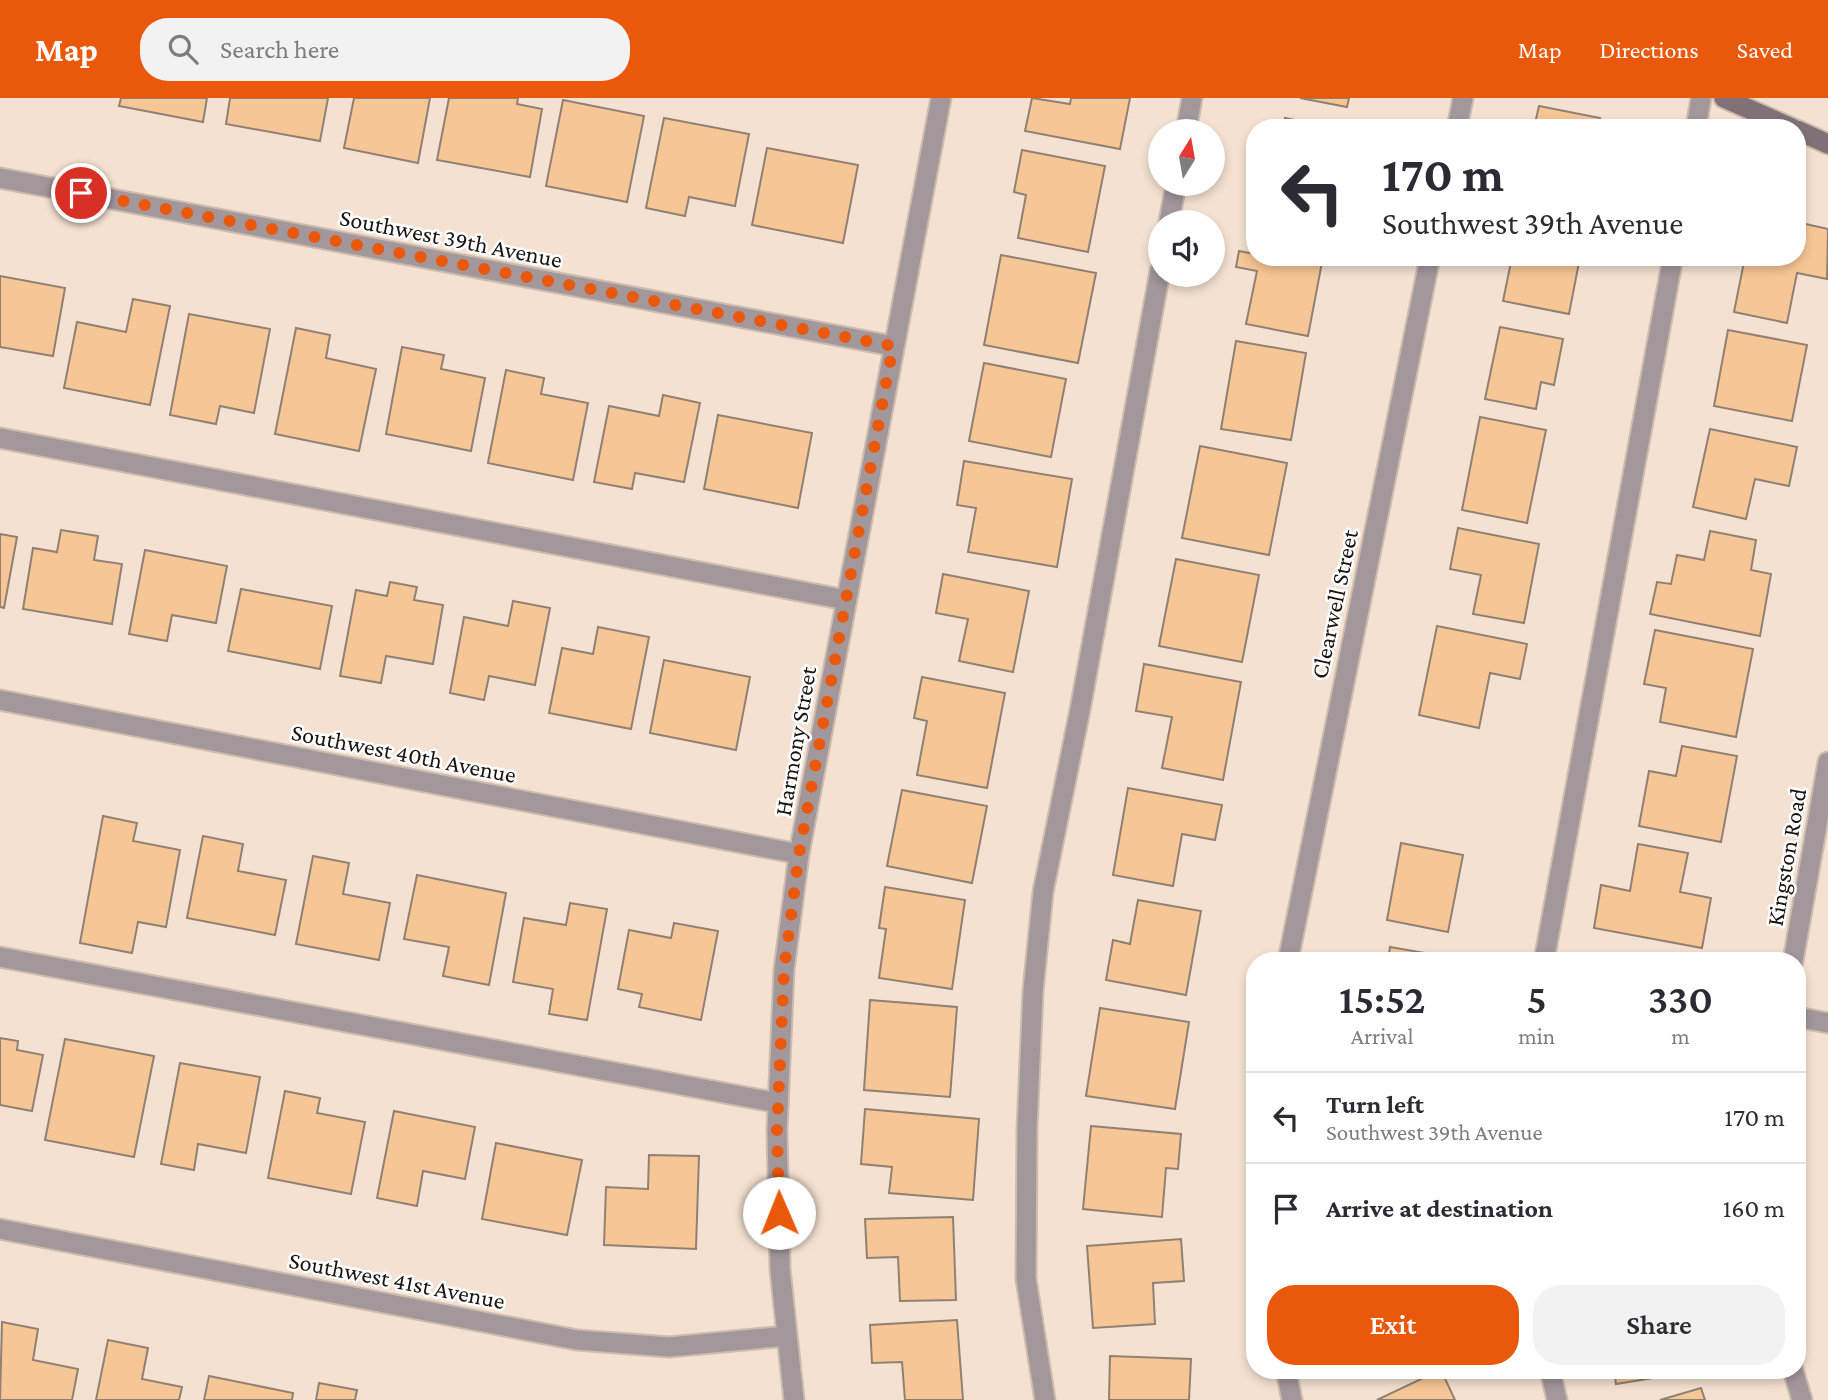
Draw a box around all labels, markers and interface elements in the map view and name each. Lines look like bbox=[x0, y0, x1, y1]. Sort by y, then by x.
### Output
search box bbox=[140, 18, 630, 81]
icon: search bbox=[164, 30, 202, 68]
text: Map bbox=[35, 31, 98, 68]
text: Search here bbox=[220, 35, 339, 64]
text: Map bbox=[1518, 36, 1562, 63]
text: Directions bbox=[1600, 36, 1699, 63]
text: Saved bbox=[1737, 36, 1793, 63]
north arrow bbox=[1148, 119, 1225, 196]
map controls bbox=[1148, 119, 1225, 287]
icon: left bbox=[1267, 147, 1358, 238]
text: 170 m bbox=[1382, 147, 1504, 202]
pin bbox=[51, 163, 111, 223]
icon: arrive bbox=[62, 174, 100, 212]
street label: Southwest 39th Avenue bbox=[338, 203, 564, 273]
text: Southwest 39th Avenue bbox=[1382, 205, 1683, 241]
button: sound bbox=[1148, 210, 1225, 287]
street label: Clearwell Street bbox=[1305, 526, 1363, 681]
street label: Harmony Street bbox=[769, 663, 822, 818]
street label: Southwest 40th Avenue bbox=[289, 718, 519, 788]
street label: Kingston Road bbox=[1761, 786, 1811, 928]
text: 15:52 bbox=[1339, 975, 1425, 1022]
text: 5 bbox=[1527, 975, 1547, 1022]
text: 330 bbox=[1648, 975, 1713, 1022]
text: Arrival bbox=[1351, 1023, 1413, 1049]
text: min bbox=[1518, 1023, 1555, 1049]
text: m bbox=[1671, 1023, 1690, 1049]
text: Turn left bbox=[1326, 1090, 1424, 1119]
icon: left bbox=[1267, 1099, 1305, 1137]
text: 170 m bbox=[1724, 1103, 1785, 1132]
text: Southwest 39th Avenue bbox=[1326, 1119, 1543, 1145]
position arrow bbox=[742, 1176, 816, 1250]
icon: arrive bbox=[1267, 1190, 1305, 1228]
text: Arrive at destination bbox=[1326, 1194, 1553, 1223]
text: 160 m bbox=[1723, 1194, 1785, 1223]
street label: Southwest 41st Avenue bbox=[287, 1246, 507, 1314]
button: Exit bbox=[1267, 1285, 1519, 1365]
button: Share bbox=[1533, 1285, 1785, 1365]

